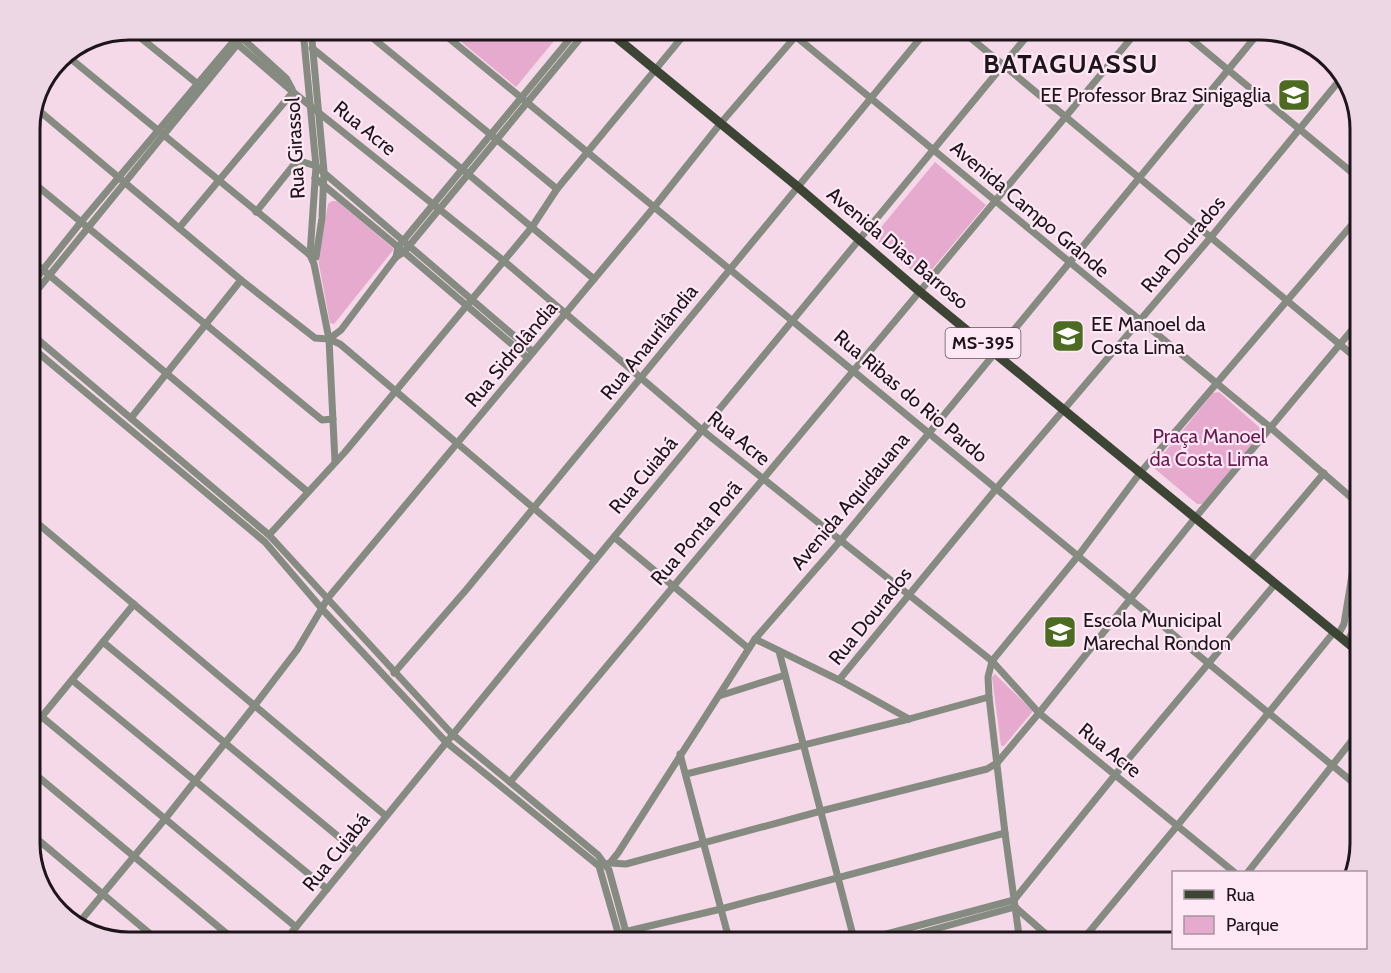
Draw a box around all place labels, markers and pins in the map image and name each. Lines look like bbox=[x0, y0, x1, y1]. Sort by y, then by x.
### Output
school or university icon: EE Professor Braz Sinigaglia bbox=[1276, 77, 1312, 113]
place label: EE Professor Braz Sinigaglia bbox=[1040, 83, 1271, 107]
place label: EE Manoel da Costa Lima bbox=[1091, 312, 1206, 359]
school or university icon: EE Manoel da Costa Lima bbox=[1050, 318, 1086, 354]
place label: Escola Municipal Marechal Rondon bbox=[1083, 608, 1231, 655]
school or university icon: Escola Municipal Marechal Rondon bbox=[1042, 614, 1078, 650]

